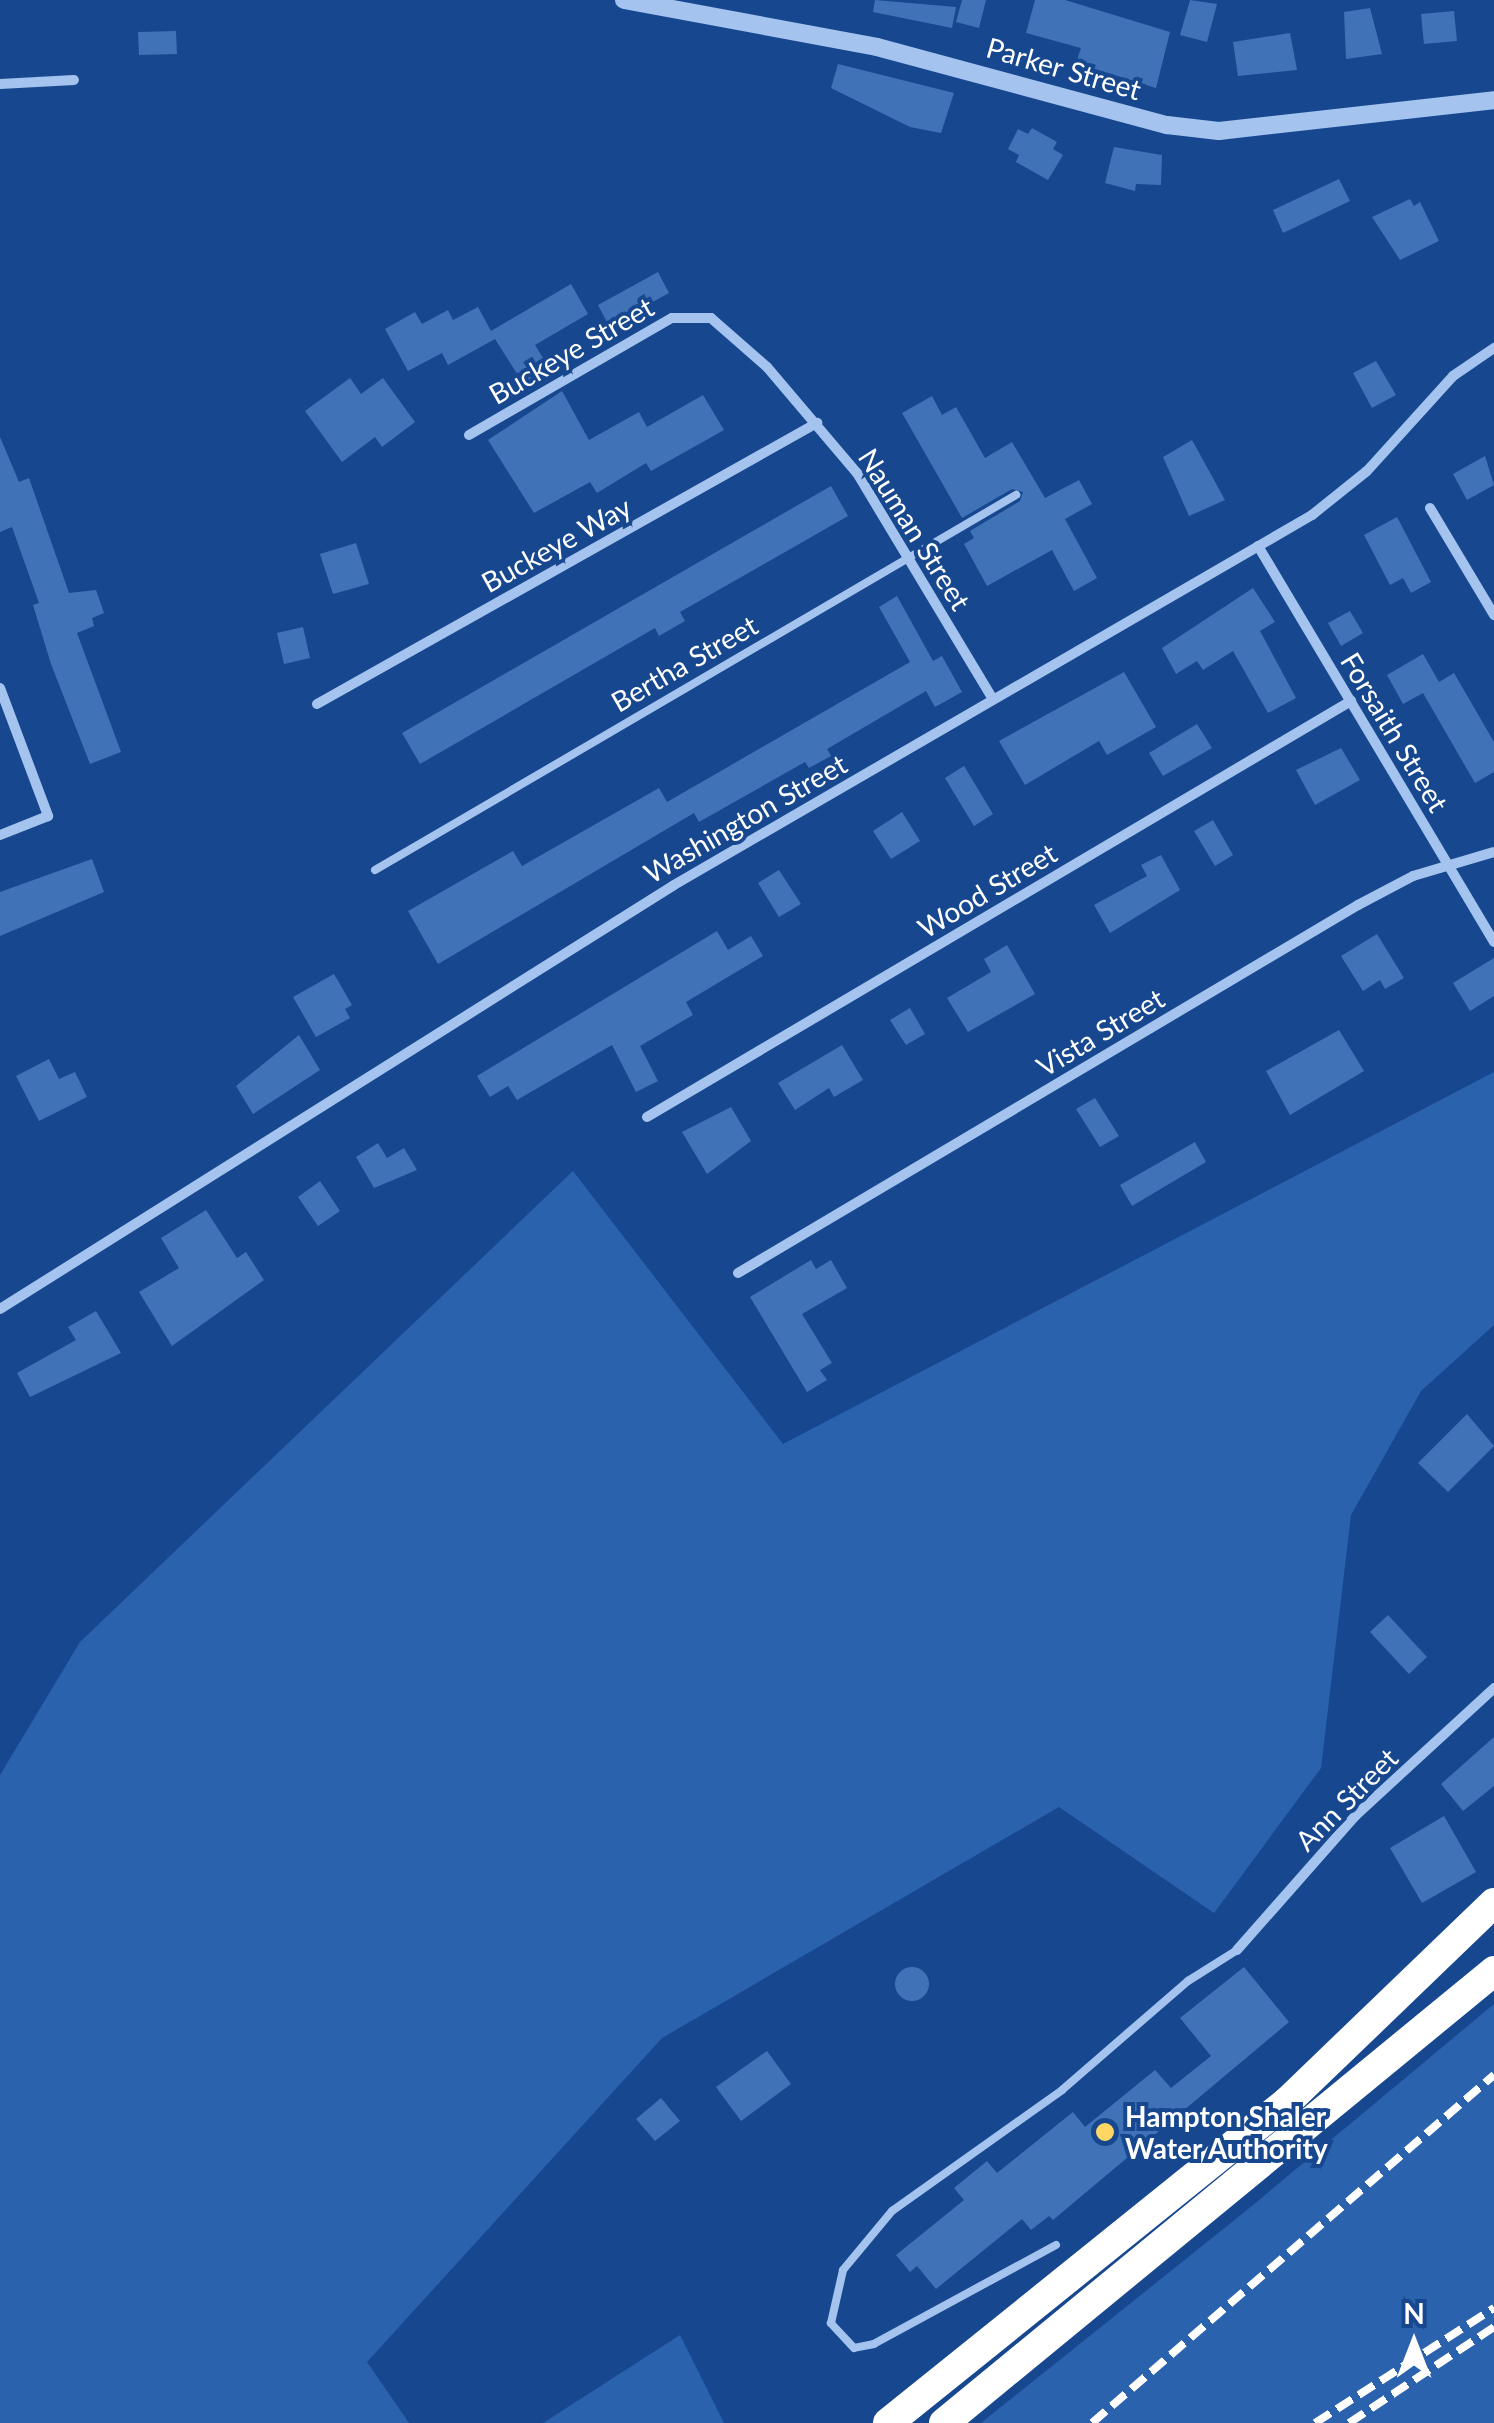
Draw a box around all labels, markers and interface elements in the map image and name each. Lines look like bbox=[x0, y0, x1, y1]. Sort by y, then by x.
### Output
street label: Parker Street bbox=[983, 30, 1145, 106]
street label: Buckeye Street bbox=[483, 289, 659, 411]
street label: Nauman Street bbox=[852, 442, 978, 616]
street label: Buckeye Way bbox=[475, 489, 637, 599]
street label: Bertha Street bbox=[605, 608, 763, 718]
street label: Forsaith Street bbox=[1334, 646, 1456, 818]
street label: Washington Street bbox=[638, 746, 852, 890]
street label: Wood Street bbox=[912, 835, 1062, 945]
street label: Vista Street bbox=[1030, 981, 1170, 1083]
street label: Ann Street bbox=[1288, 1741, 1404, 1857]
place label: Hampton Shaler Water Authority bbox=[1125, 2099, 1329, 2165]
marker: Hampton Shaler Water Authority bbox=[1094, 2121, 1116, 2143]
north arrow bbox=[1364, 2293, 1464, 2393]
text: N bbox=[1403, 2296, 1425, 2330]

